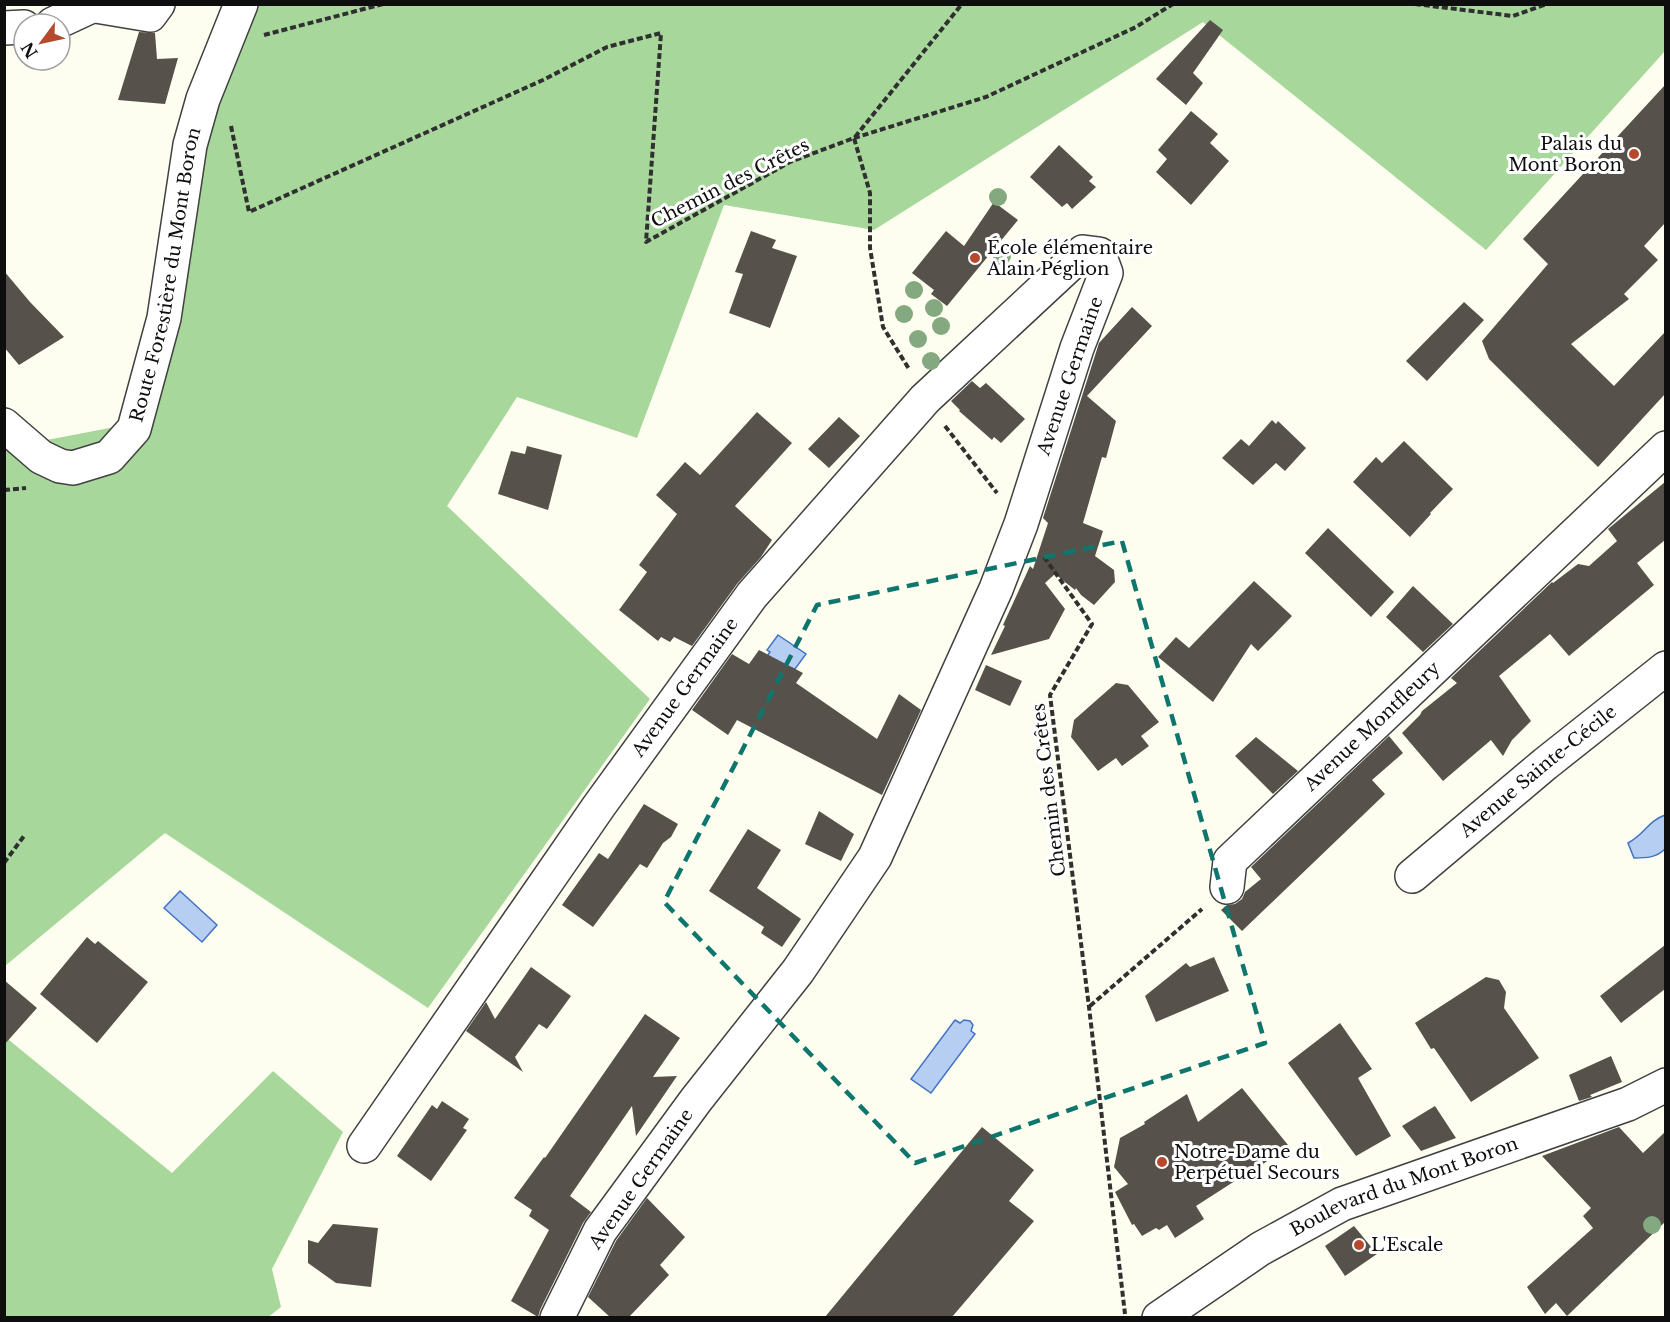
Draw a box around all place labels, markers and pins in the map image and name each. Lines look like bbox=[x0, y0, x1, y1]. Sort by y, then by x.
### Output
place label: Palais du Mont Boron bbox=[1509, 133, 1622, 176]
marker: Palais du Mont Boron bbox=[1627, 147, 1641, 161]
place label: École élémentaire Alain Péglion bbox=[986, 236, 1153, 280]
marker: École élémentaire Alain Péglion bbox=[968, 251, 982, 265]
place label: Notre-Dame du Perpétuel Secours bbox=[1174, 1141, 1340, 1184]
marker: Notre-Dame du Perpétuel Secours bbox=[1155, 1155, 1169, 1169]
place label: L'Escale bbox=[1371, 1234, 1443, 1256]
marker: L'Escale bbox=[1352, 1238, 1366, 1252]

